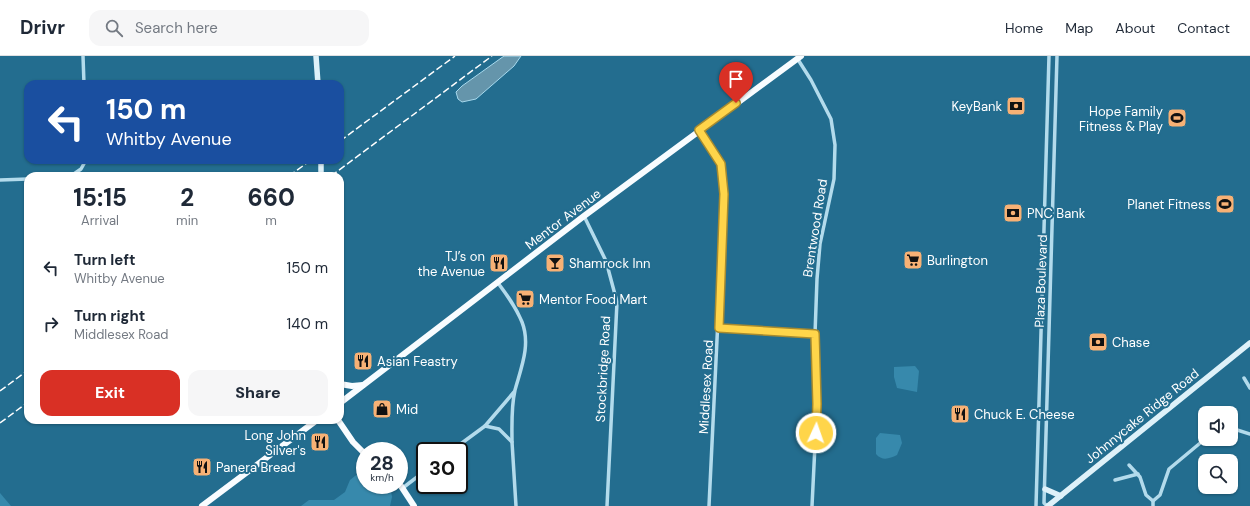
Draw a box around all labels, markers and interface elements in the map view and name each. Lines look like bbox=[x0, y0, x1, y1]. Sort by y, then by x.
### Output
search box bbox=[89, 10, 369, 46]
text: Drivr bbox=[20, 15, 65, 40]
icon: search bbox=[103, 17, 125, 39]
text: Search here bbox=[135, 18, 218, 38]
text: Home bbox=[1005, 19, 1043, 37]
text: Map bbox=[1065, 19, 1093, 37]
text: About bbox=[1115, 19, 1155, 37]
text: Contact bbox=[1177, 19, 1230, 37]
pin bbox=[719, 62, 753, 103]
icon: arrive bbox=[725, 68, 747, 90]
text: 150 m bbox=[106, 91, 186, 128]
bank icon: KeyBank bbox=[1005, 95, 1027, 117]
icon: left bbox=[40, 96, 92, 148]
place label: KeyBank bbox=[952, 98, 1002, 115]
place label: Hope Family Fitness & Play bbox=[1079, 103, 1163, 135]
sports icon: Hope Family Fitness & Play bbox=[1166, 107, 1188, 129]
text: Whitby Avenue bbox=[106, 127, 232, 151]
street label: Brentwood Road bbox=[799, 178, 831, 278]
text: 15:15 bbox=[73, 182, 127, 213]
text: 2 bbox=[180, 182, 194, 213]
text: 660 bbox=[247, 182, 295, 213]
street label: Mentor Avenue bbox=[522, 185, 604, 253]
sports icon: Planet Fitness bbox=[1214, 193, 1236, 215]
place label: Planet Fitness bbox=[1127, 196, 1211, 213]
bank icon: PNC Bank bbox=[1002, 202, 1024, 224]
place label: PNC Bank bbox=[1027, 205, 1086, 222]
text: Arrival bbox=[81, 212, 119, 229]
text: min bbox=[176, 212, 198, 229]
text: m bbox=[265, 212, 277, 229]
street label: Plaza Boulevard bbox=[1031, 234, 1051, 328]
place label: TJ’s on the Avenue bbox=[417, 248, 485, 280]
supermarket icon: Burlington bbox=[902, 249, 924, 271]
text: Turn left bbox=[74, 250, 135, 270]
restaurant icon: TJ’s on the Avenue bbox=[488, 252, 510, 274]
bar icon: Shamrock Inn bbox=[544, 252, 566, 274]
place label: Burlington bbox=[927, 252, 988, 269]
place label: Shamrock Inn bbox=[569, 255, 650, 272]
icon: left bbox=[40, 257, 62, 279]
text: 150 m bbox=[287, 258, 328, 278]
text: Whitby Avenue bbox=[74, 270, 165, 287]
supermarket icon: Mentor Food Mart bbox=[514, 288, 536, 310]
place label: Mentor Food Mart bbox=[539, 291, 647, 308]
text: Turn right bbox=[74, 306, 145, 326]
icon: right bbox=[40, 313, 62, 335]
text: 140 m bbox=[287, 314, 328, 334]
street label: Stockbridge Road bbox=[592, 315, 614, 423]
text: Middlesex Road bbox=[74, 326, 168, 343]
bank icon: Chase bbox=[1087, 331, 1109, 353]
place label: Chase bbox=[1112, 334, 1150, 351]
street label: Middlesex Road bbox=[695, 339, 717, 435]
restaurant icon: Asian Feastry bbox=[352, 350, 374, 372]
place label: Asian Feastry bbox=[377, 353, 458, 370]
street label: Johnnycake Ridge Road bbox=[1082, 365, 1202, 467]
button: Exit bbox=[40, 370, 180, 416]
button: Share bbox=[188, 370, 328, 416]
shop icon: Mid bbox=[371, 398, 393, 420]
place label: Mid bbox=[396, 401, 418, 418]
restaurant icon: Chuck E. Cheese bbox=[949, 403, 971, 425]
place label: Chuck E. Cheese bbox=[974, 406, 1075, 423]
map controls bbox=[1198, 406, 1238, 494]
button: sound bbox=[1198, 406, 1238, 446]
position arrow bbox=[795, 412, 837, 454]
place label: Long John Silver's bbox=[244, 427, 306, 459]
restaurant icon: Long John Silver's bbox=[309, 431, 331, 453]
speed limit sign: 30 bbox=[416, 442, 468, 494]
text: 28 bbox=[370, 450, 394, 476]
button: search bbox=[1198, 454, 1238, 494]
restaurant icon: Panera Bread bbox=[191, 456, 213, 478]
place label: Panera Bread bbox=[216, 459, 296, 476]
text: km/h bbox=[370, 471, 394, 484]

